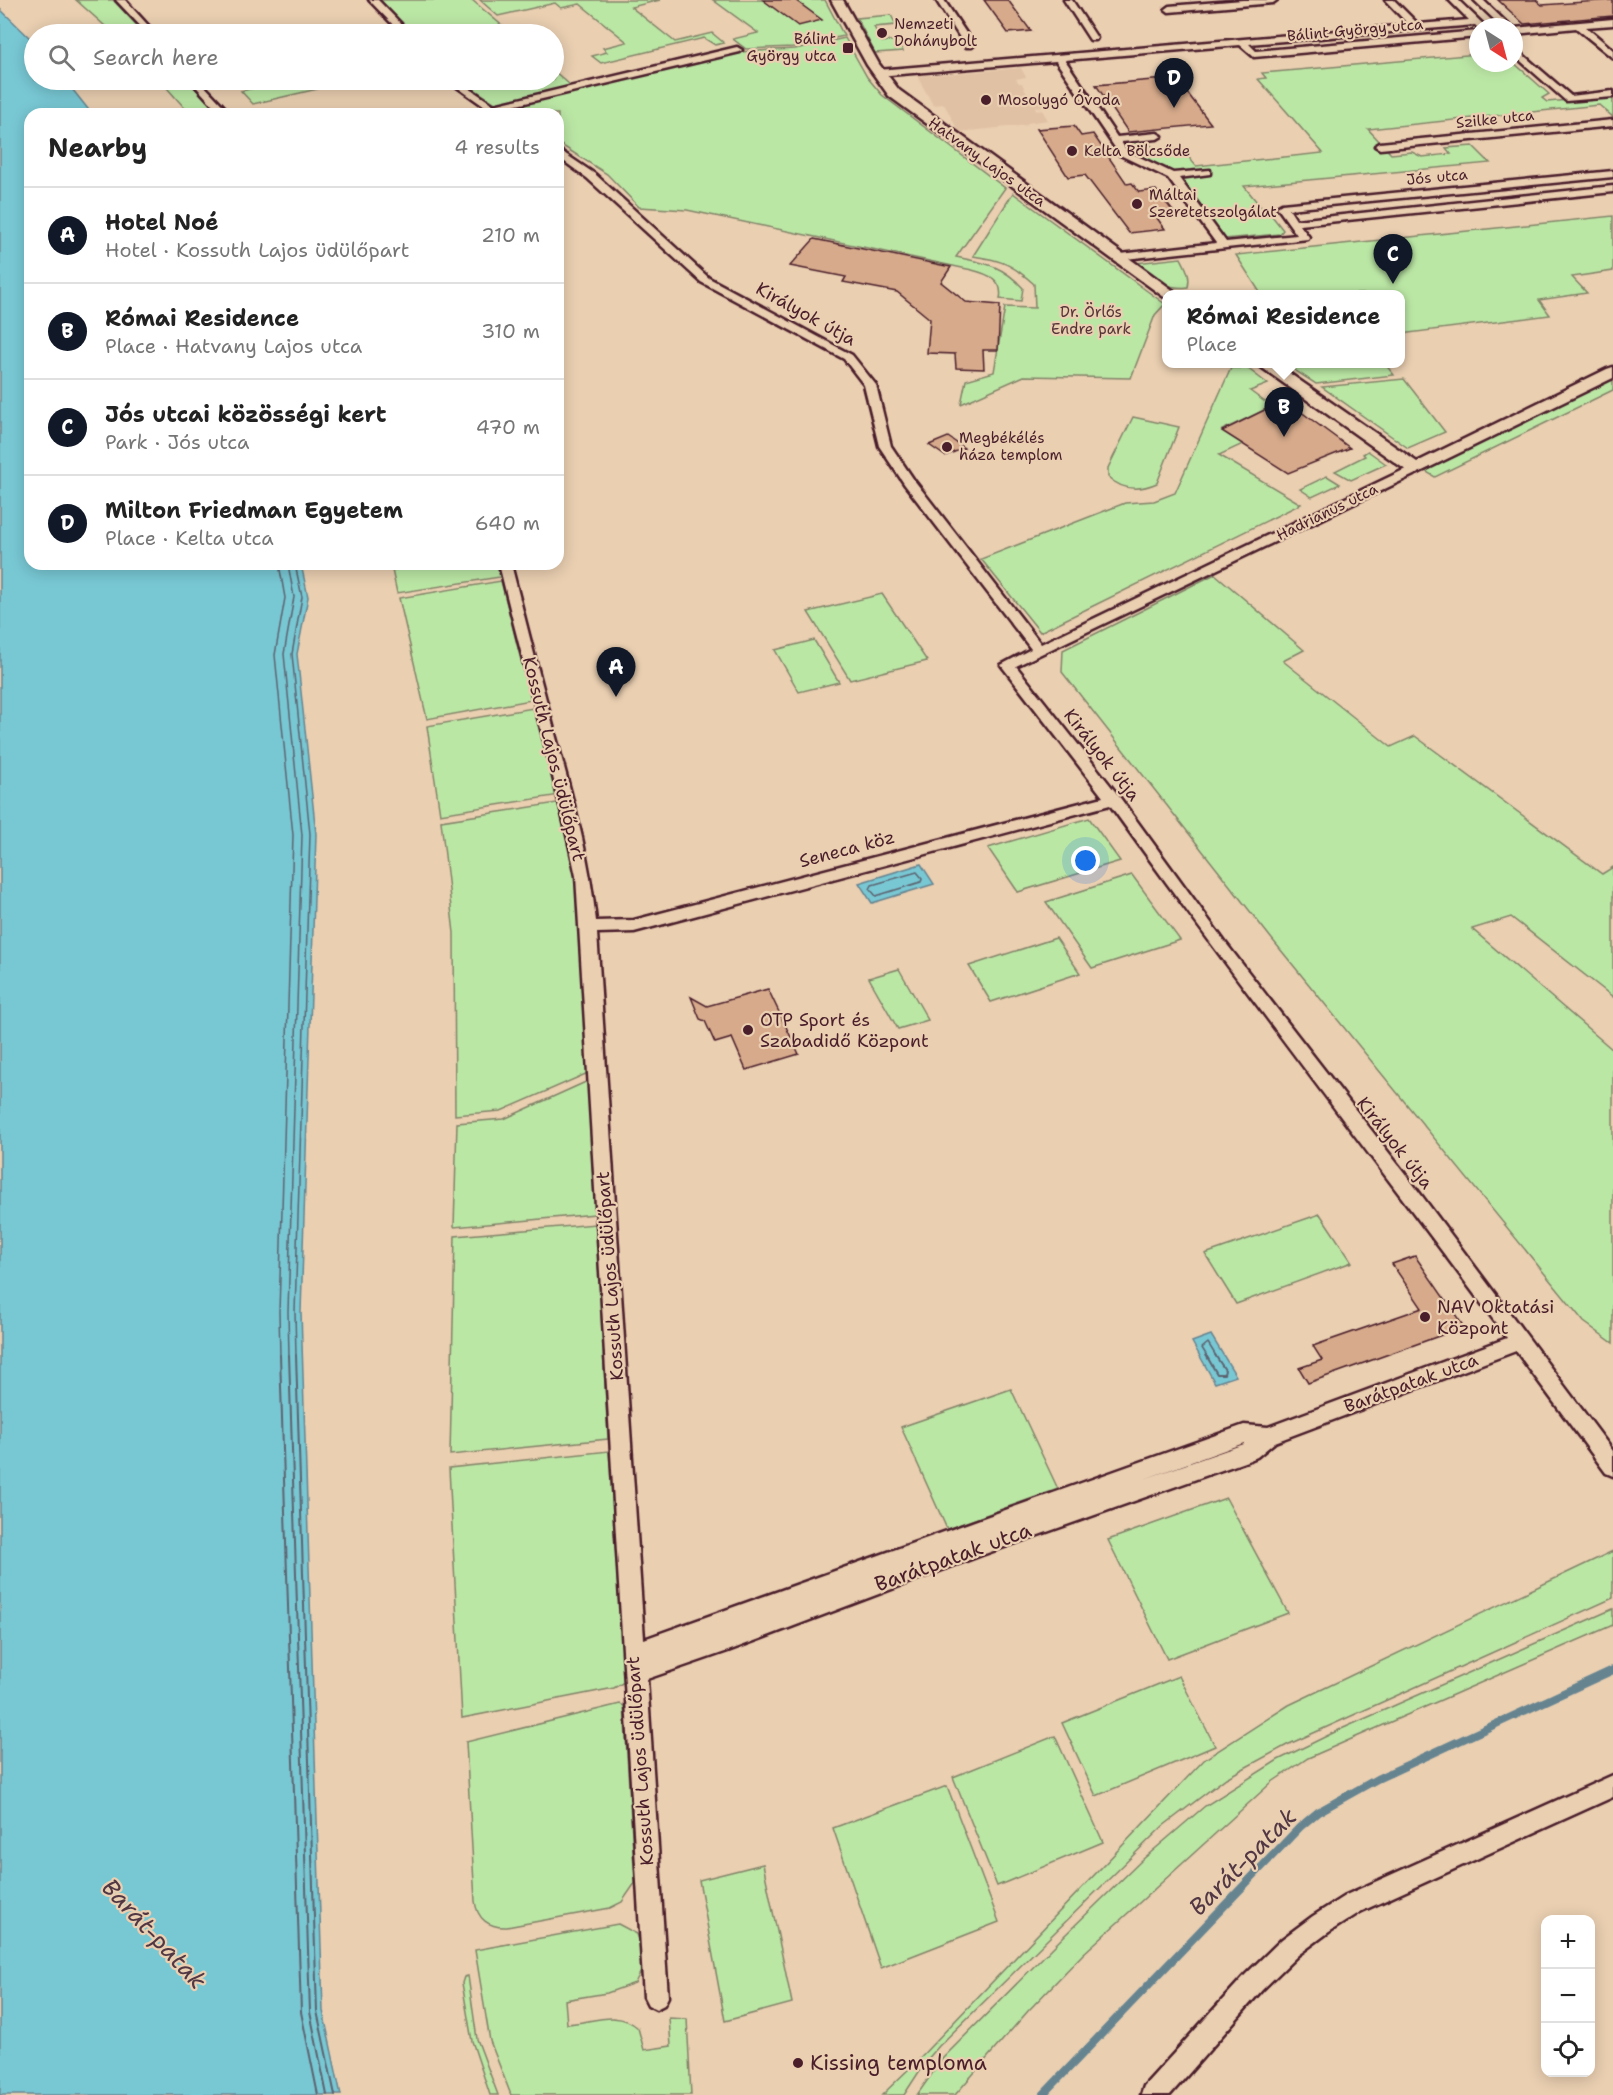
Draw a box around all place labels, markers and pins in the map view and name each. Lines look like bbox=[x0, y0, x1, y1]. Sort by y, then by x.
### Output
place label: Nemzeti Dohánybolt bbox=[894, 14, 978, 51]
marker: Nemzeti Dohánybolt bbox=[875, 26, 889, 40]
place label: Bálint György utca bbox=[747, 29, 837, 66]
marker: Bálint György utca bbox=[841, 41, 855, 55]
pin: D bbox=[1154, 58, 1194, 108]
place label: Mosolygó Óvoda bbox=[998, 89, 1121, 110]
marker: Mosolygó Óvoda bbox=[979, 93, 993, 107]
place label: Kelta Bölcsőde bbox=[1084, 141, 1190, 161]
marker: Kelta Bölcsőde bbox=[1065, 144, 1079, 158]
place label: Máltai Szeretetszolgálat bbox=[1149, 185, 1277, 222]
marker: Máltai Szeretetszolgálat bbox=[1130, 197, 1144, 211]
pin: C bbox=[1374, 234, 1412, 284]
pin: B bbox=[1264, 388, 1304, 437]
place label: Megbékélés háza templom bbox=[959, 428, 1063, 465]
marker: Megbékélés háza templom bbox=[940, 440, 954, 454]
pin: A bbox=[596, 648, 636, 697]
place label: OTP Sport és Szabadidő Központ bbox=[760, 1008, 929, 1053]
marker: OTP Sport és Szabadidő Központ bbox=[741, 1023, 755, 1037]
place label: NAV Oktatási Központ bbox=[1437, 1295, 1554, 1340]
marker: NAV Oktatási Központ bbox=[1418, 1310, 1432, 1324]
place label: Kissing temploma bbox=[810, 2049, 987, 2077]
marker: Kissing temploma bbox=[791, 2056, 805, 2070]

